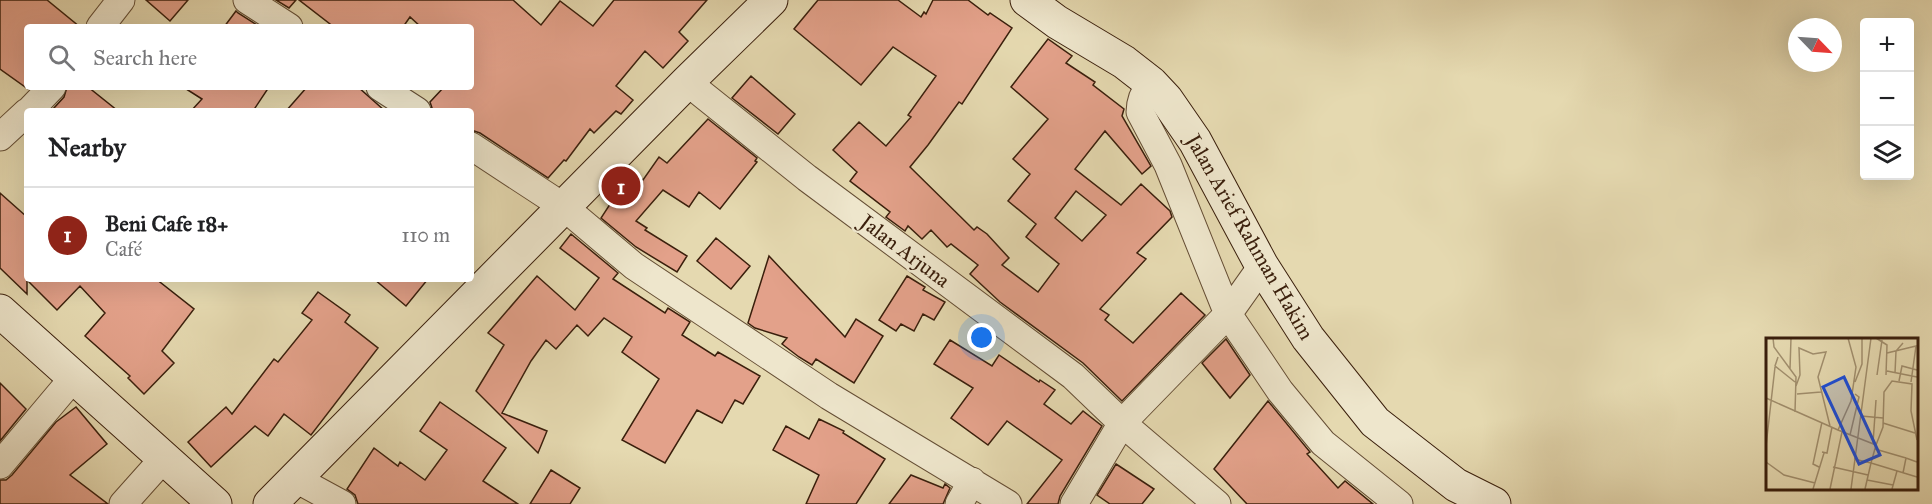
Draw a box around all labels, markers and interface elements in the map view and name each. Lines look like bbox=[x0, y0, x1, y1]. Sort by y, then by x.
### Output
north arrow bbox=[1788, 18, 1842, 72]
map controls bbox=[1860, 18, 1914, 180]
button: + bbox=[1860, 18, 1914, 72]
search box bbox=[24, 24, 474, 90]
icon: search bbox=[45, 41, 78, 74]
text: Search here bbox=[93, 44, 197, 71]
button: − bbox=[1860, 72, 1914, 126]
button: layers bbox=[1860, 126, 1914, 180]
street label: Jalan Arief Rahman Hakim bbox=[1179, 128, 1320, 345]
text: Nearby bbox=[48, 131, 126, 163]
pin: 1 bbox=[602, 164, 640, 208]
street label: Jalan Arjuna bbox=[853, 208, 955, 293]
text: Beni Cafe 18+ bbox=[105, 210, 228, 237]
text: 1 bbox=[64, 223, 71, 247]
text: 110 m bbox=[402, 223, 450, 247]
text: Café bbox=[105, 237, 142, 261]
your location bbox=[967, 323, 996, 352]
inset map bbox=[1766, 338, 1917, 489]

